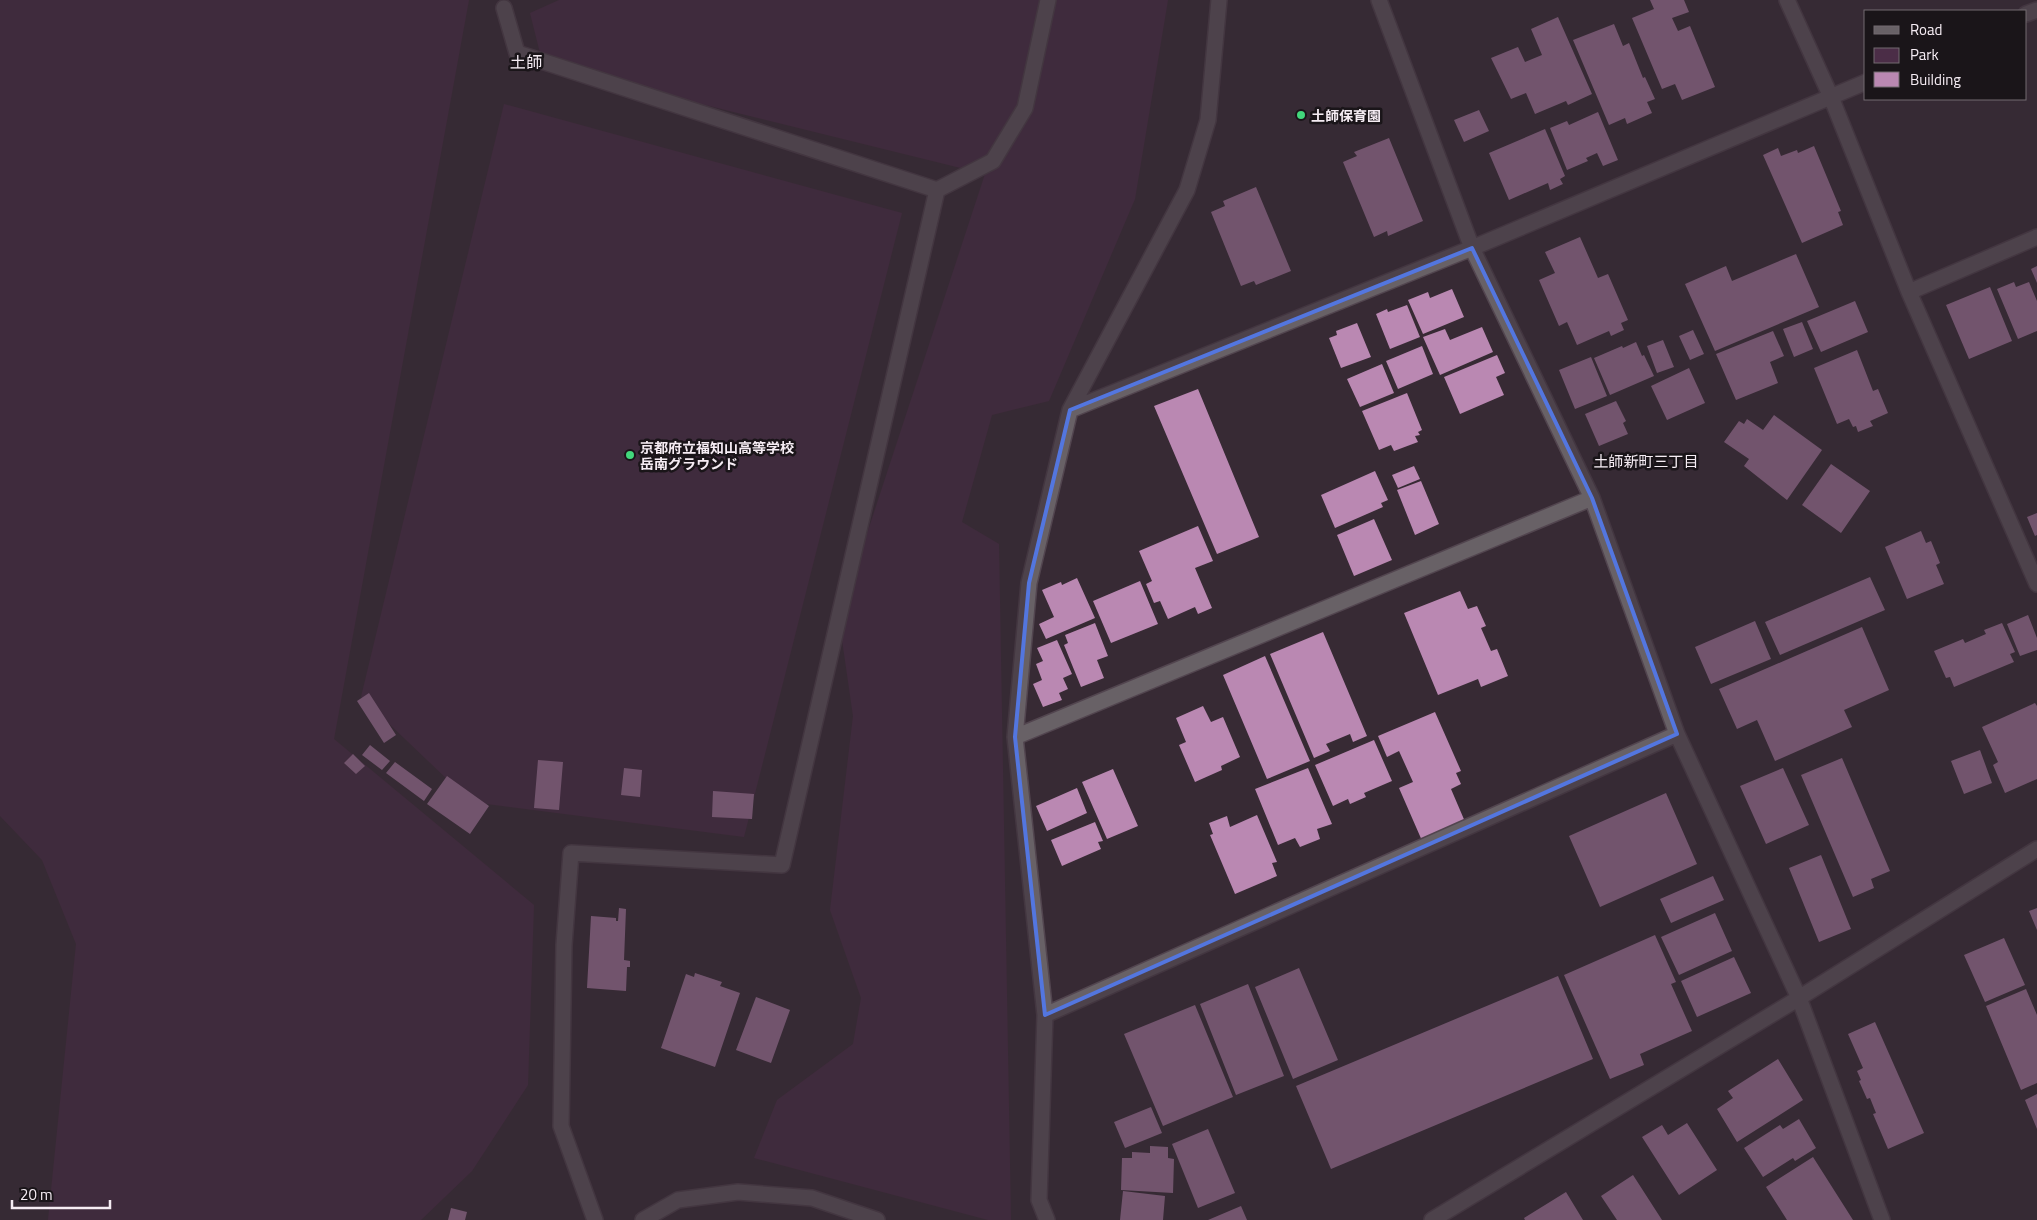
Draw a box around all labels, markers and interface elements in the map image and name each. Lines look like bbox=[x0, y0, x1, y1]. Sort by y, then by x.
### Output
legend bbox=[1864, 10, 2027, 100]
text: Road bbox=[1910, 18, 1942, 41]
text: Park bbox=[1910, 43, 1939, 66]
district label: 土師 bbox=[510, 50, 542, 74]
text: Building bbox=[1910, 68, 1961, 91]
place label: 土師保育園 bbox=[1311, 105, 1381, 126]
marker: 土師保育園 bbox=[1295, 109, 1307, 121]
place label: 京都府立福知山高等学校 岳南グラウンド bbox=[640, 437, 794, 474]
marker: 京都府立福知山高等学校 岳南グラウンド bbox=[624, 449, 636, 461]
district label: 土師新町三丁目 bbox=[1593, 450, 1699, 473]
scale bar bbox=[12, 1178, 110, 1210]
text: 20 m bbox=[20, 1183, 53, 1206]

